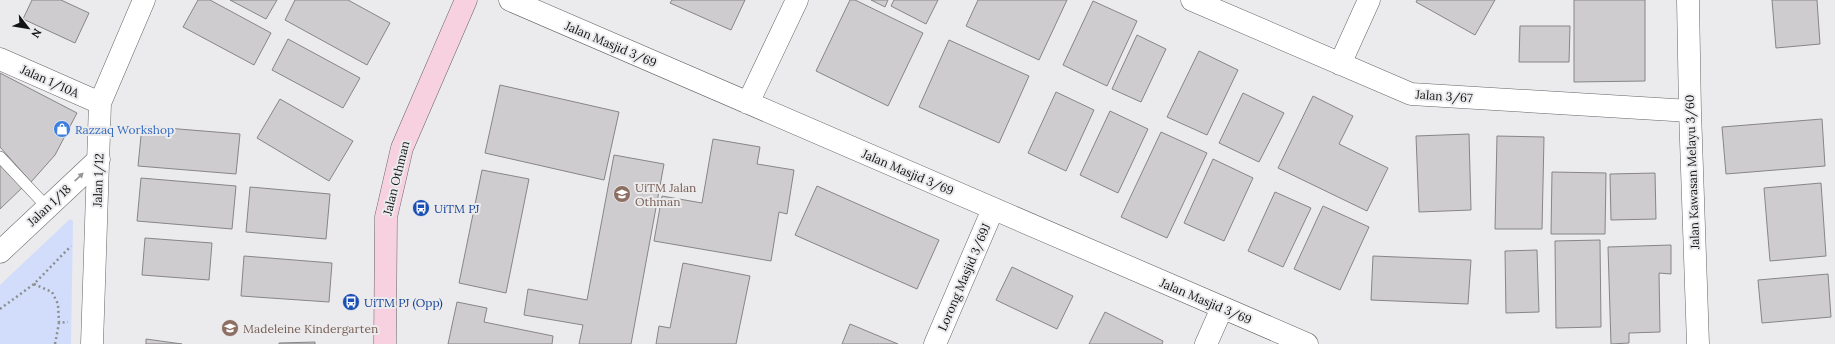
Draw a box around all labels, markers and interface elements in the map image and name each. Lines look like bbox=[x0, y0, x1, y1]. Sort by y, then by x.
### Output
north arrow bbox=[8, 8, 48, 48]
street label: Jalan Masjid 3/69 bbox=[562, 18, 659, 71]
text: N bbox=[28, 26, 45, 41]
street label: Jalan 1/10A bbox=[17, 61, 82, 102]
street label: Jalan 3/67 bbox=[1414, 86, 1473, 107]
street label: Jalan Kawasan Melayu 3/60 bbox=[1682, 94, 1703, 251]
shop icon: Razzaq Workshop bbox=[52, 119, 72, 139]
place label: Razzaq Workshop bbox=[75, 122, 174, 137]
street label: Jalan Othman bbox=[379, 139, 412, 218]
street label: Jalan Masjid 3/69 bbox=[859, 146, 956, 199]
street label: Jalan 1/12 bbox=[90, 153, 107, 208]
one-way arrow bbox=[74, 173, 84, 182]
place label: UiTM Jalan Othman bbox=[635, 180, 696, 209]
street label: Jalan 1/18 bbox=[23, 181, 75, 230]
school or university icon: UiTM Jalan Othman bbox=[612, 184, 632, 204]
bus stop icon: UiTM PJ bbox=[411, 198, 431, 218]
place label: UiTM PJ bbox=[434, 201, 480, 216]
street label: Lorong Masjid 3/69J bbox=[935, 220, 995, 333]
street label: Jalan Masjid 3/69 bbox=[1157, 275, 1254, 328]
bus stop icon: UiTM PJ (Opp) bbox=[341, 292, 361, 312]
place label: UiTM PJ (Opp) bbox=[364, 295, 443, 311]
school or university icon: Madeleine Kindergarten bbox=[220, 318, 240, 338]
place label: Madeleine Kindergarten bbox=[243, 321, 378, 336]

